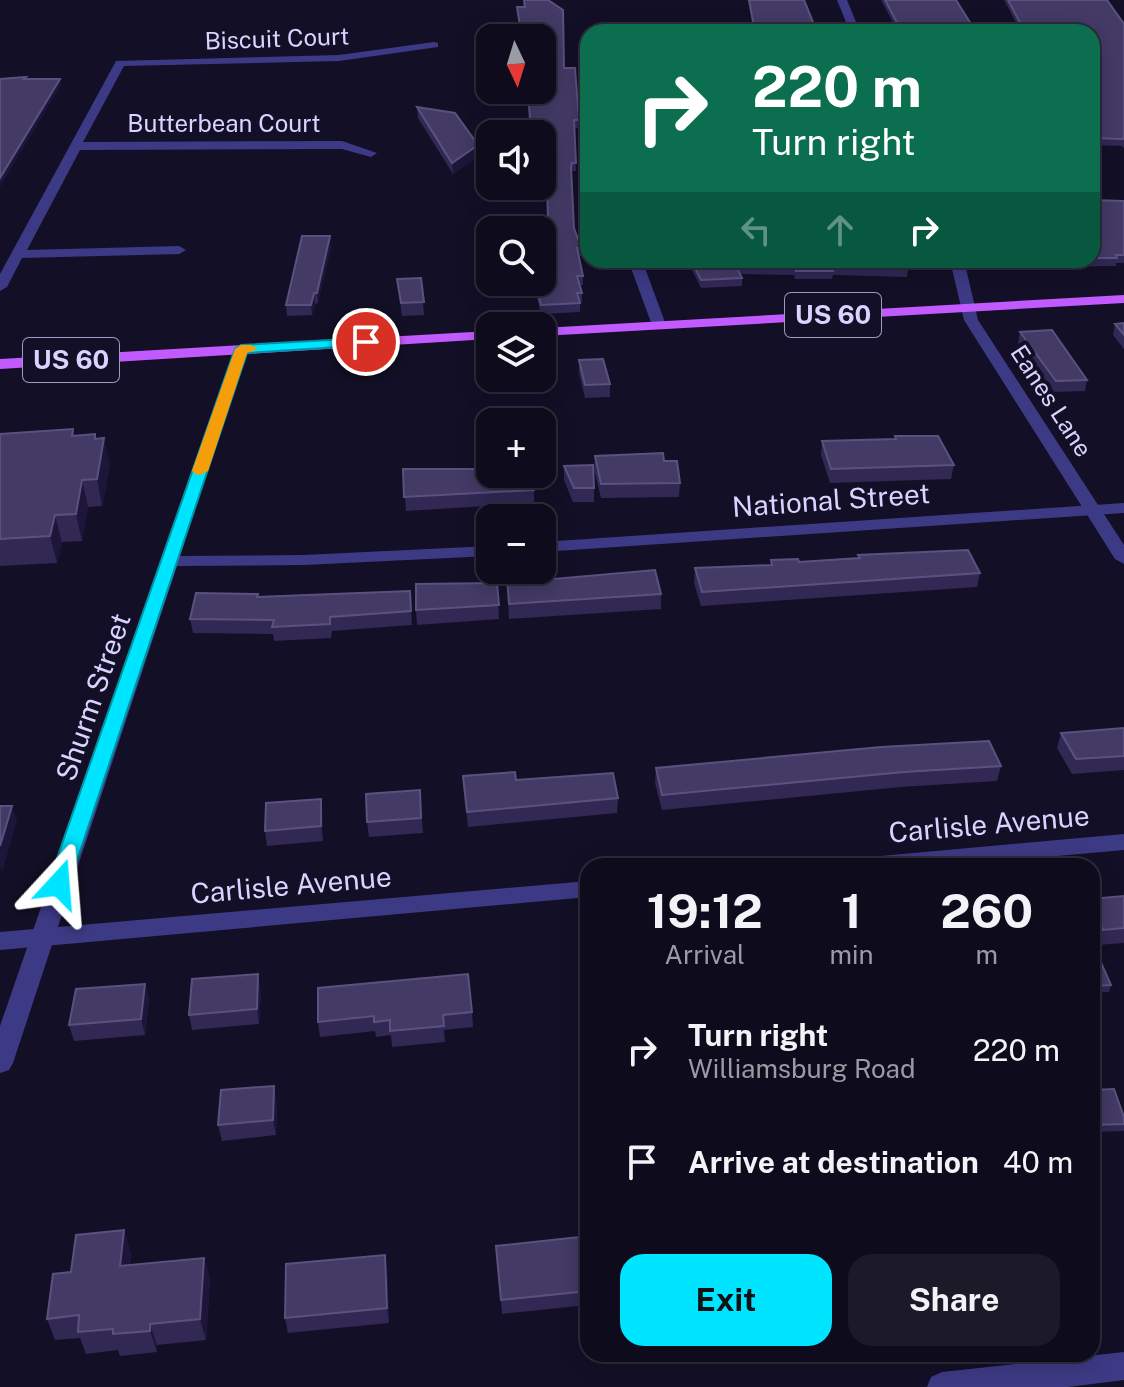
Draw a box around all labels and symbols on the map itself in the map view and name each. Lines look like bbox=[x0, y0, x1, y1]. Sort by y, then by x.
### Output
street label: Biscuit Court bbox=[204, 21, 350, 55]
north arrow bbox=[476, 24, 556, 104]
street label: Butterbean Court bbox=[127, 109, 321, 137]
road number: US 60 bbox=[785, 293, 881, 337]
pin bbox=[332, 308, 400, 376]
road number: US 60 bbox=[23, 338, 119, 382]
street label: Eanes Lane bbox=[1005, 339, 1098, 462]
street label: National Street bbox=[731, 476, 931, 523]
street label: Shurm Street bbox=[48, 609, 137, 785]
street label: Carlisle Avenue bbox=[887, 798, 1091, 849]
position arrow bbox=[17, 842, 101, 926]
street label: Carlisle Avenue bbox=[189, 859, 393, 910]

